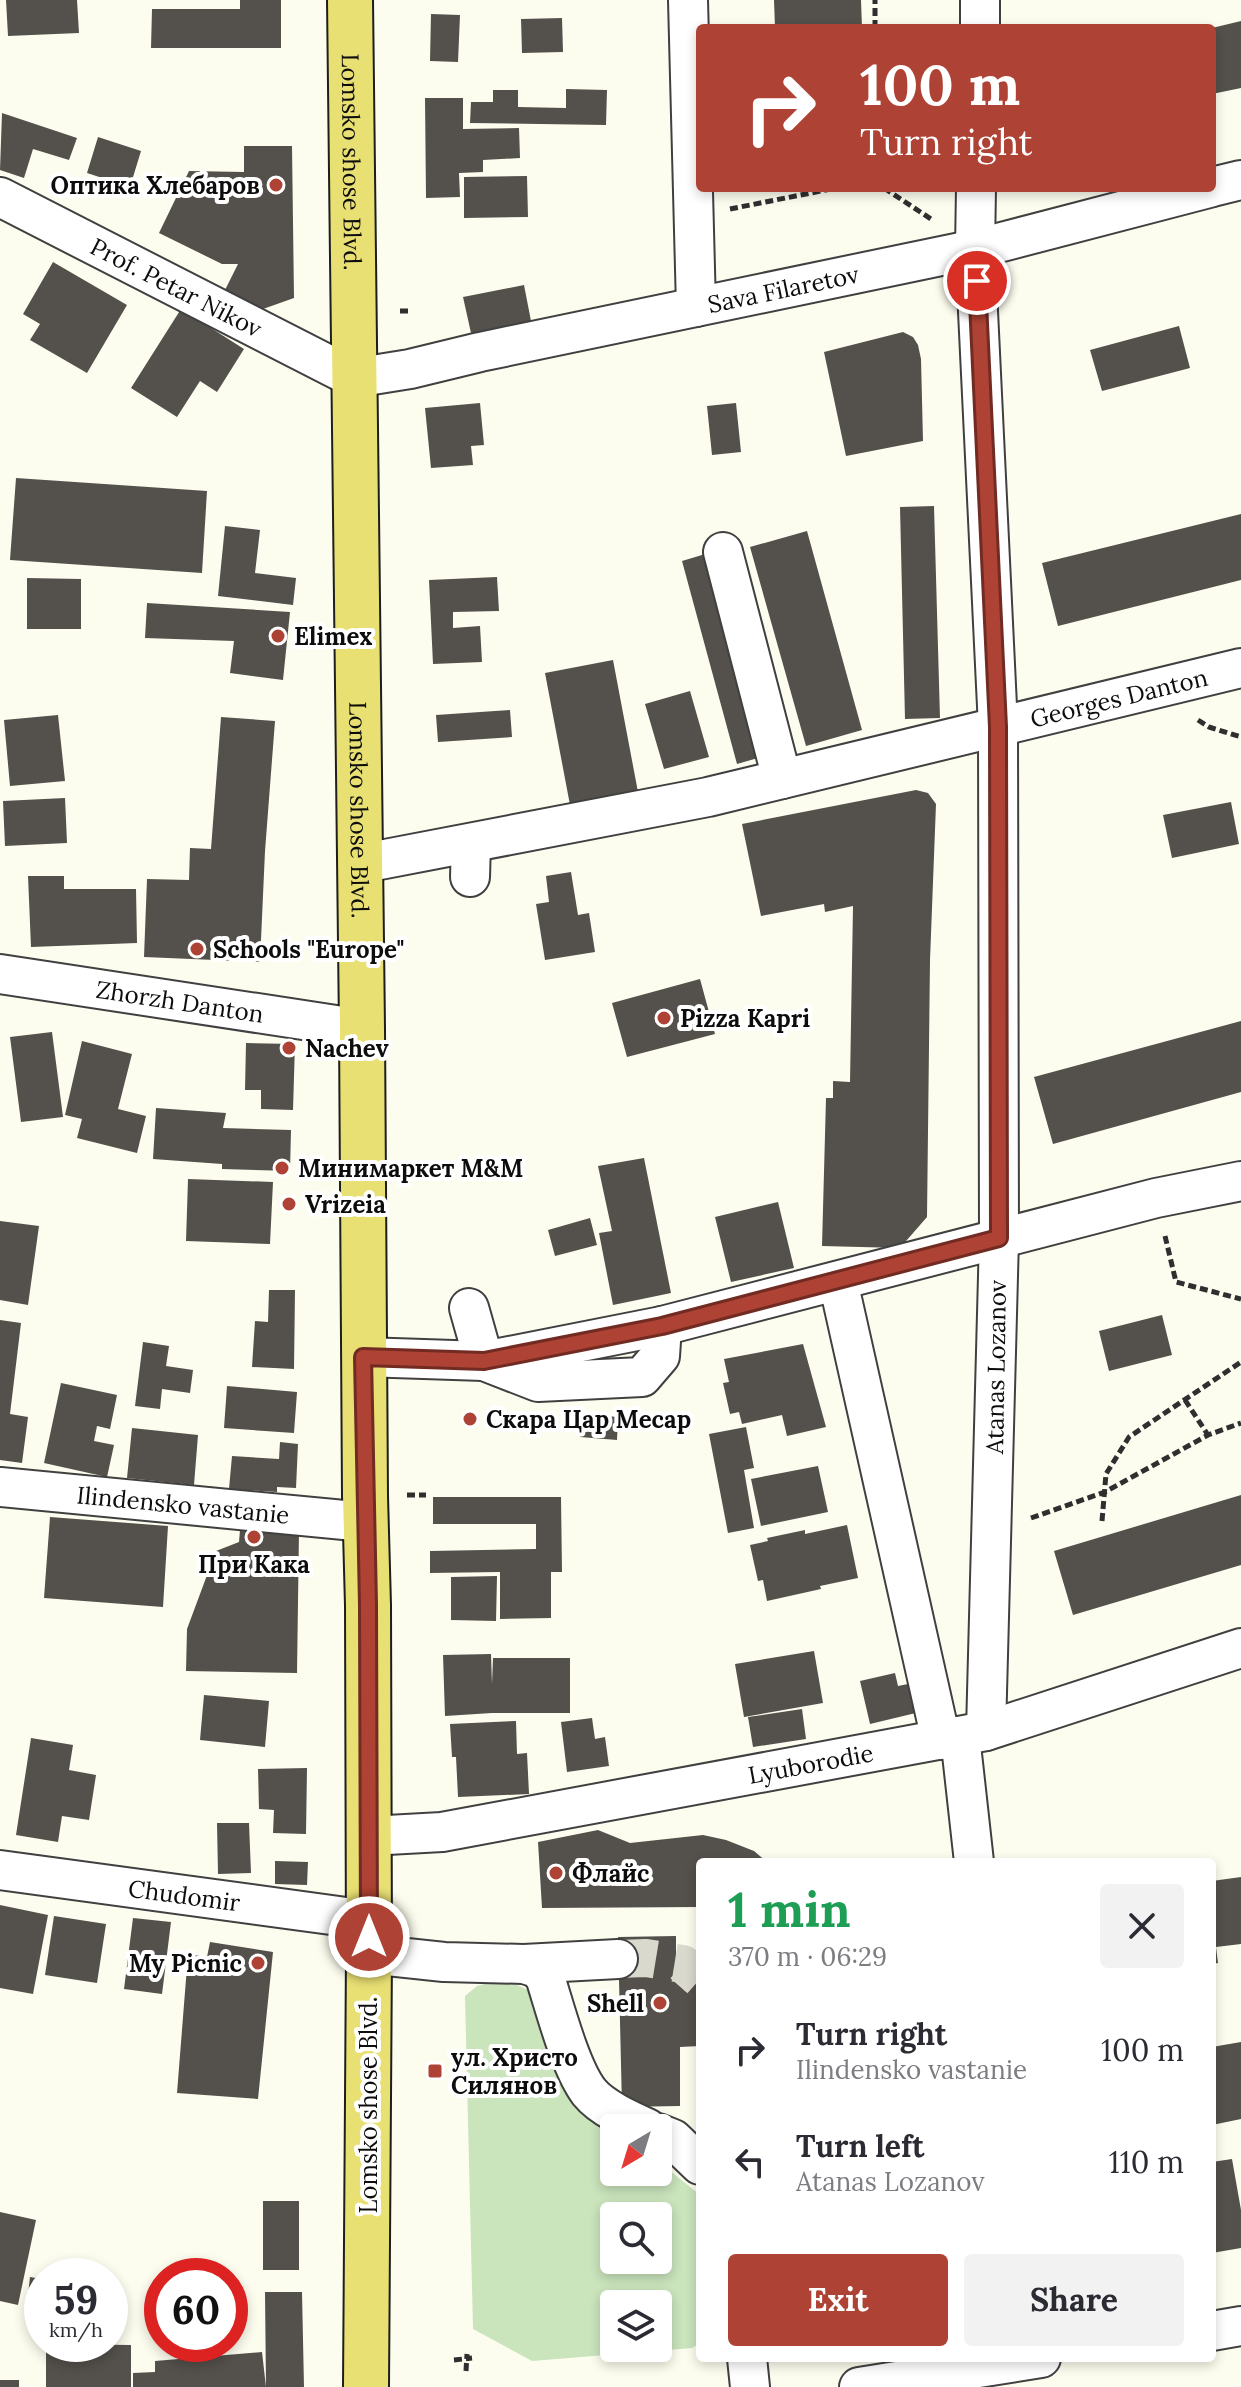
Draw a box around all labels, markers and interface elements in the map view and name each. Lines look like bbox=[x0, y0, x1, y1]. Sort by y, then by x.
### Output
text: 100 m bbox=[860, 49, 1020, 120]
street label: Lomsko shose Blvd. bbox=[335, 53, 369, 271]
icon: right bbox=[728, 56, 832, 160]
text: Turn right bbox=[860, 119, 1033, 165]
place label: Оптика Хлебаров bbox=[50, 170, 260, 201]
marker: Оптика Хлебаров bbox=[267, 176, 285, 194]
street label: Prof. Petar Nikov bbox=[85, 230, 268, 344]
pin bbox=[943, 247, 1011, 315]
street label: Sava Filaretov bbox=[705, 258, 862, 320]
icon: arrive bbox=[955, 259, 999, 303]
place label: Elimex bbox=[294, 621, 372, 652]
marker: Elimex bbox=[269, 627, 287, 645]
street label: Georges Danton bbox=[1027, 661, 1211, 734]
street label: Lomsko shose Blvd. bbox=[343, 701, 376, 919]
place label: Schools "Europe" bbox=[213, 934, 404, 965]
marker: Schools "Europe" bbox=[188, 940, 206, 958]
street label: Zhorzh Danton bbox=[94, 973, 266, 1029]
place label: Pizza Kapri bbox=[680, 1003, 810, 1034]
marker: Pizza Kapri bbox=[655, 1009, 673, 1027]
place label: Nachev bbox=[305, 1033, 389, 1064]
marker: Nachev bbox=[280, 1039, 298, 1057]
place label: Минимаркет М&М bbox=[298, 1153, 523, 1184]
marker: Минимаркет М&М bbox=[273, 1159, 291, 1177]
place label: Vrizeia bbox=[305, 1189, 386, 1220]
marker: Vrizeia bbox=[280, 1195, 298, 1213]
street label: Atanas Lozanov bbox=[979, 1279, 1013, 1455]
place label: Скара Цар Месар bbox=[486, 1404, 691, 1435]
marker: Скара Цар Месар bbox=[461, 1410, 479, 1428]
street label: Ilindensko vastanie bbox=[75, 1479, 291, 1530]
marker: При Кака bbox=[245, 1528, 263, 1546]
place label: При Кака bbox=[198, 1549, 310, 1580]
street label: Lyuborodie bbox=[745, 1737, 876, 1790]
place label: Флайс bbox=[572, 1858, 650, 1889]
marker: Флайс bbox=[547, 1864, 565, 1882]
street label: Chudomir bbox=[126, 1872, 243, 1918]
text: 1 min bbox=[728, 1879, 851, 1940]
button: close bbox=[1100, 1884, 1184, 1968]
position arrow bbox=[327, 1895, 411, 1979]
text: 370 m · 06:29 bbox=[728, 1940, 887, 1973]
place label: My Picnic bbox=[129, 1948, 243, 1979]
marker: My Picnic bbox=[249, 1954, 267, 1972]
place label: Shell bbox=[587, 1988, 644, 2019]
marker: Shell bbox=[651, 1994, 669, 2012]
street label: Lomsko shose Blvd. bbox=[353, 1997, 384, 2213]
text: Turn right bbox=[796, 2015, 947, 2053]
icon: right bbox=[728, 2028, 772, 2072]
text: 100 m bbox=[1101, 2031, 1184, 2069]
place label: ул. Христо Силянов bbox=[451, 2042, 578, 2101]
text: Ilindensko vastanie bbox=[796, 2053, 1027, 2086]
marker: ул. Христо Силянов bbox=[426, 2062, 444, 2080]
north arrow bbox=[600, 2114, 672, 2186]
map controls bbox=[600, 2114, 672, 2362]
text: Turn left bbox=[796, 2127, 924, 2165]
icon: left bbox=[728, 2140, 772, 2184]
text: 110 m bbox=[1109, 2143, 1184, 2181]
text: Atanas Lozanov bbox=[796, 2165, 985, 2198]
button: search bbox=[600, 2202, 672, 2274]
button: Exit bbox=[728, 2254, 948, 2346]
button: Share bbox=[964, 2254, 1184, 2346]
speed limit sign: 60 bbox=[144, 2258, 248, 2362]
text: 59 bbox=[54, 2274, 98, 2325]
button: layers bbox=[600, 2290, 672, 2362]
text: km/h bbox=[49, 2317, 103, 2342]

